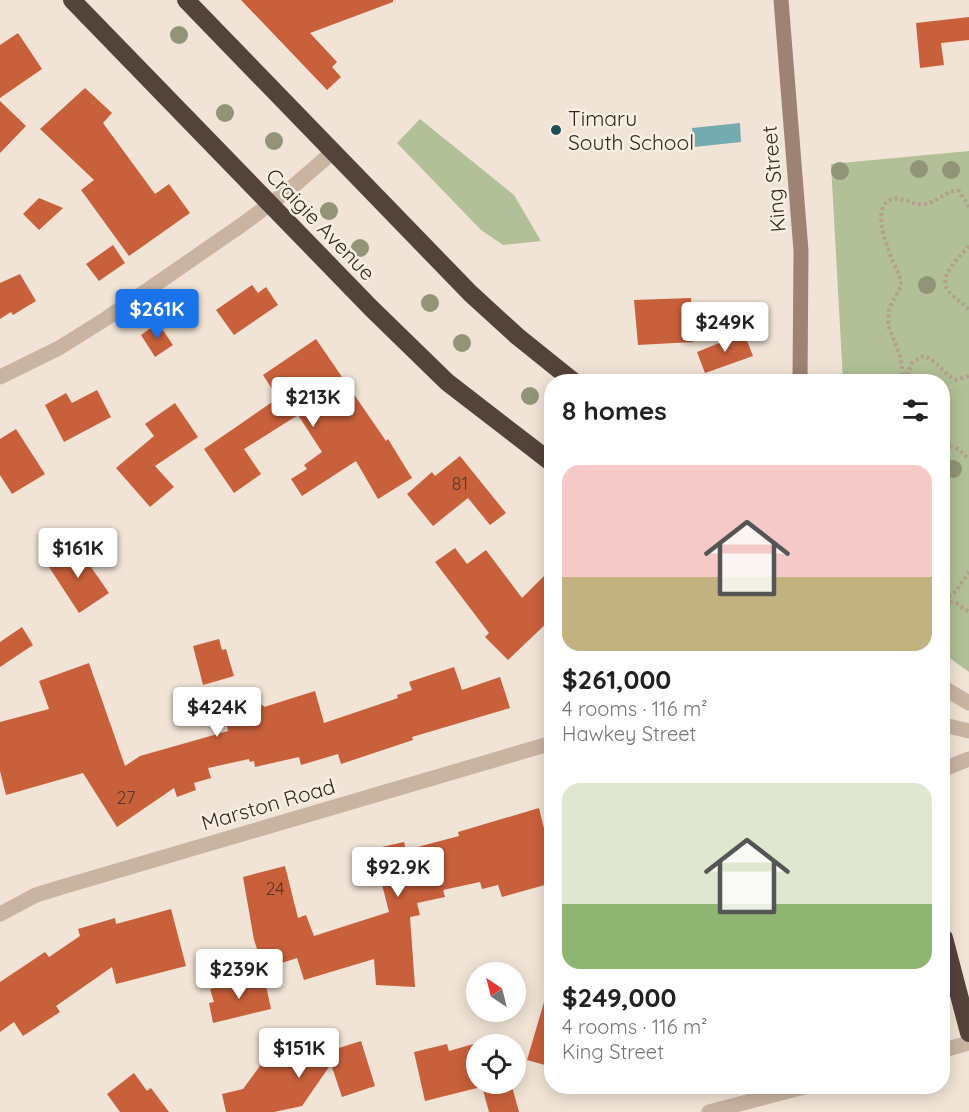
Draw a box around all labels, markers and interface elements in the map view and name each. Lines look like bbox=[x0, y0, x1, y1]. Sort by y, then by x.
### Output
place label: Timaru South School bbox=[568, 105, 694, 155]
marker: Timaru South School bbox=[549, 123, 563, 137]
street label: King Street bbox=[755, 125, 791, 233]
street label: Craigie Avenue bbox=[261, 163, 381, 285]
pin: $261K bbox=[115, 289, 199, 340]
text: $261K bbox=[130, 296, 184, 321]
pin: $249K bbox=[683, 302, 767, 353]
text: $249K bbox=[695, 309, 755, 334]
pin: $213K bbox=[271, 377, 355, 428]
text: $213K bbox=[286, 384, 340, 409]
text: 8 homes bbox=[562, 394, 667, 427]
icon: filters bbox=[899, 394, 932, 427]
house number: 81 bbox=[452, 472, 468, 495]
icon: home bbox=[693, 504, 801, 612]
pin: $161K bbox=[36, 528, 120, 579]
text: $161K bbox=[52, 535, 104, 560]
text: $261,000 bbox=[562, 663, 671, 696]
pin: $424K bbox=[175, 687, 259, 738]
text: $424K bbox=[187, 694, 247, 719]
text: 4 rooms · 116 m² bbox=[562, 696, 707, 721]
text: Hawkey Street bbox=[562, 721, 696, 746]
street label: Marston Road bbox=[198, 773, 338, 835]
house number: 27 bbox=[117, 786, 135, 809]
icon: home bbox=[693, 822, 801, 930]
pin: $92.9K bbox=[349, 847, 447, 898]
text: $92.9K bbox=[366, 854, 430, 879]
house number: 24 bbox=[265, 877, 285, 900]
pin: $239K bbox=[197, 949, 281, 1000]
text: $239K bbox=[210, 956, 268, 981]
north arrow bbox=[466, 962, 526, 1022]
map controls bbox=[466, 962, 526, 1094]
text: $249,000 bbox=[562, 981, 676, 1014]
text: 4 rooms · 116 m² bbox=[562, 1014, 707, 1039]
pin: $151K bbox=[257, 1028, 341, 1079]
button: locate bbox=[466, 1034, 526, 1094]
text: $151K bbox=[273, 1035, 325, 1060]
text: King Street bbox=[562, 1039, 664, 1064]

